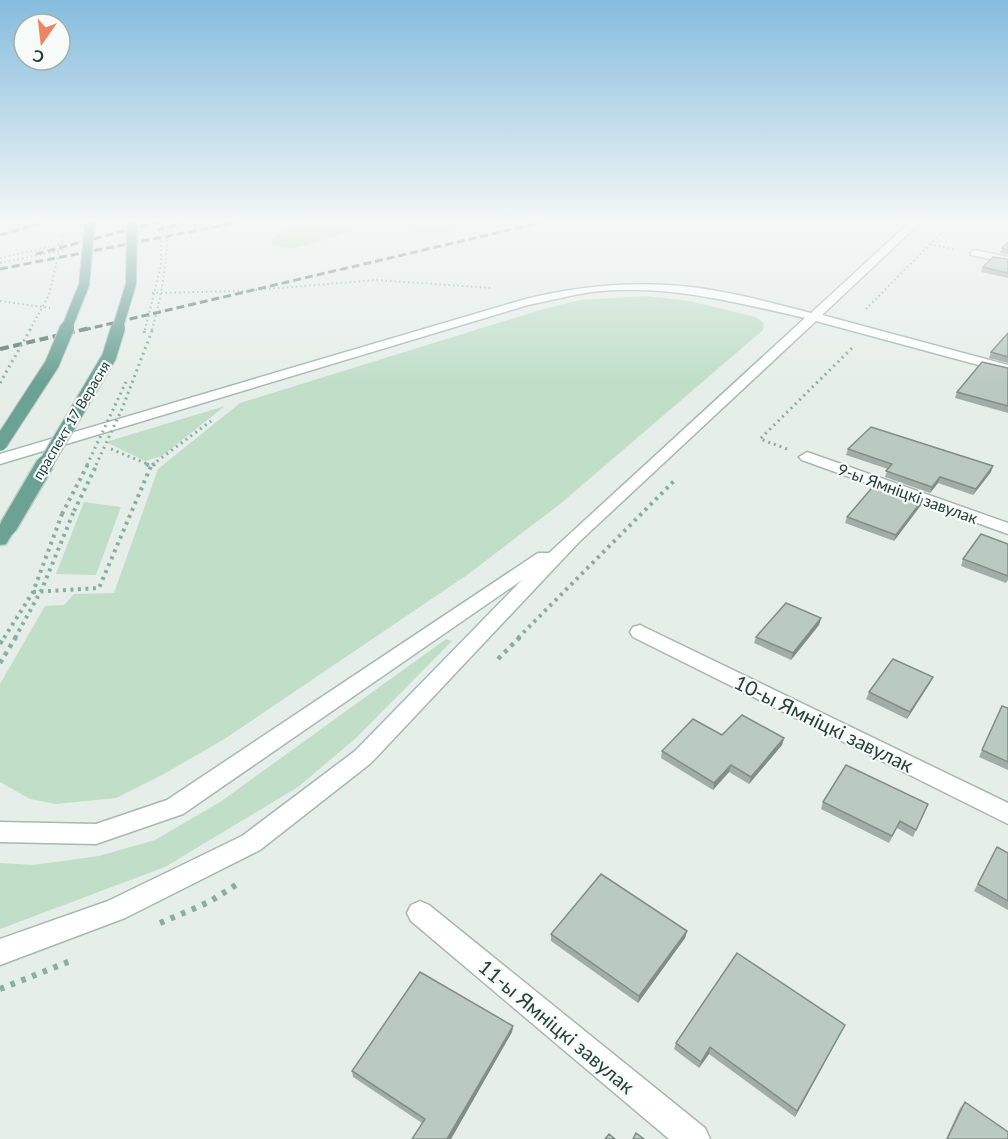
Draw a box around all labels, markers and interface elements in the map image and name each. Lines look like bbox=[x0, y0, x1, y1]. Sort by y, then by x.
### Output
north arrow bbox=[12, 12, 72, 72]
text: С bbox=[30, 46, 46, 68]
street label: праспект 17 Верасня bbox=[29, 358, 113, 482]
street label: 9-ы Ямніцкі завулак bbox=[836, 459, 981, 527]
street label: 10-ы Ямніцкі завулак bbox=[731, 669, 918, 777]
street label: 11-ы Ямніцкі завулак bbox=[474, 954, 640, 1099]

